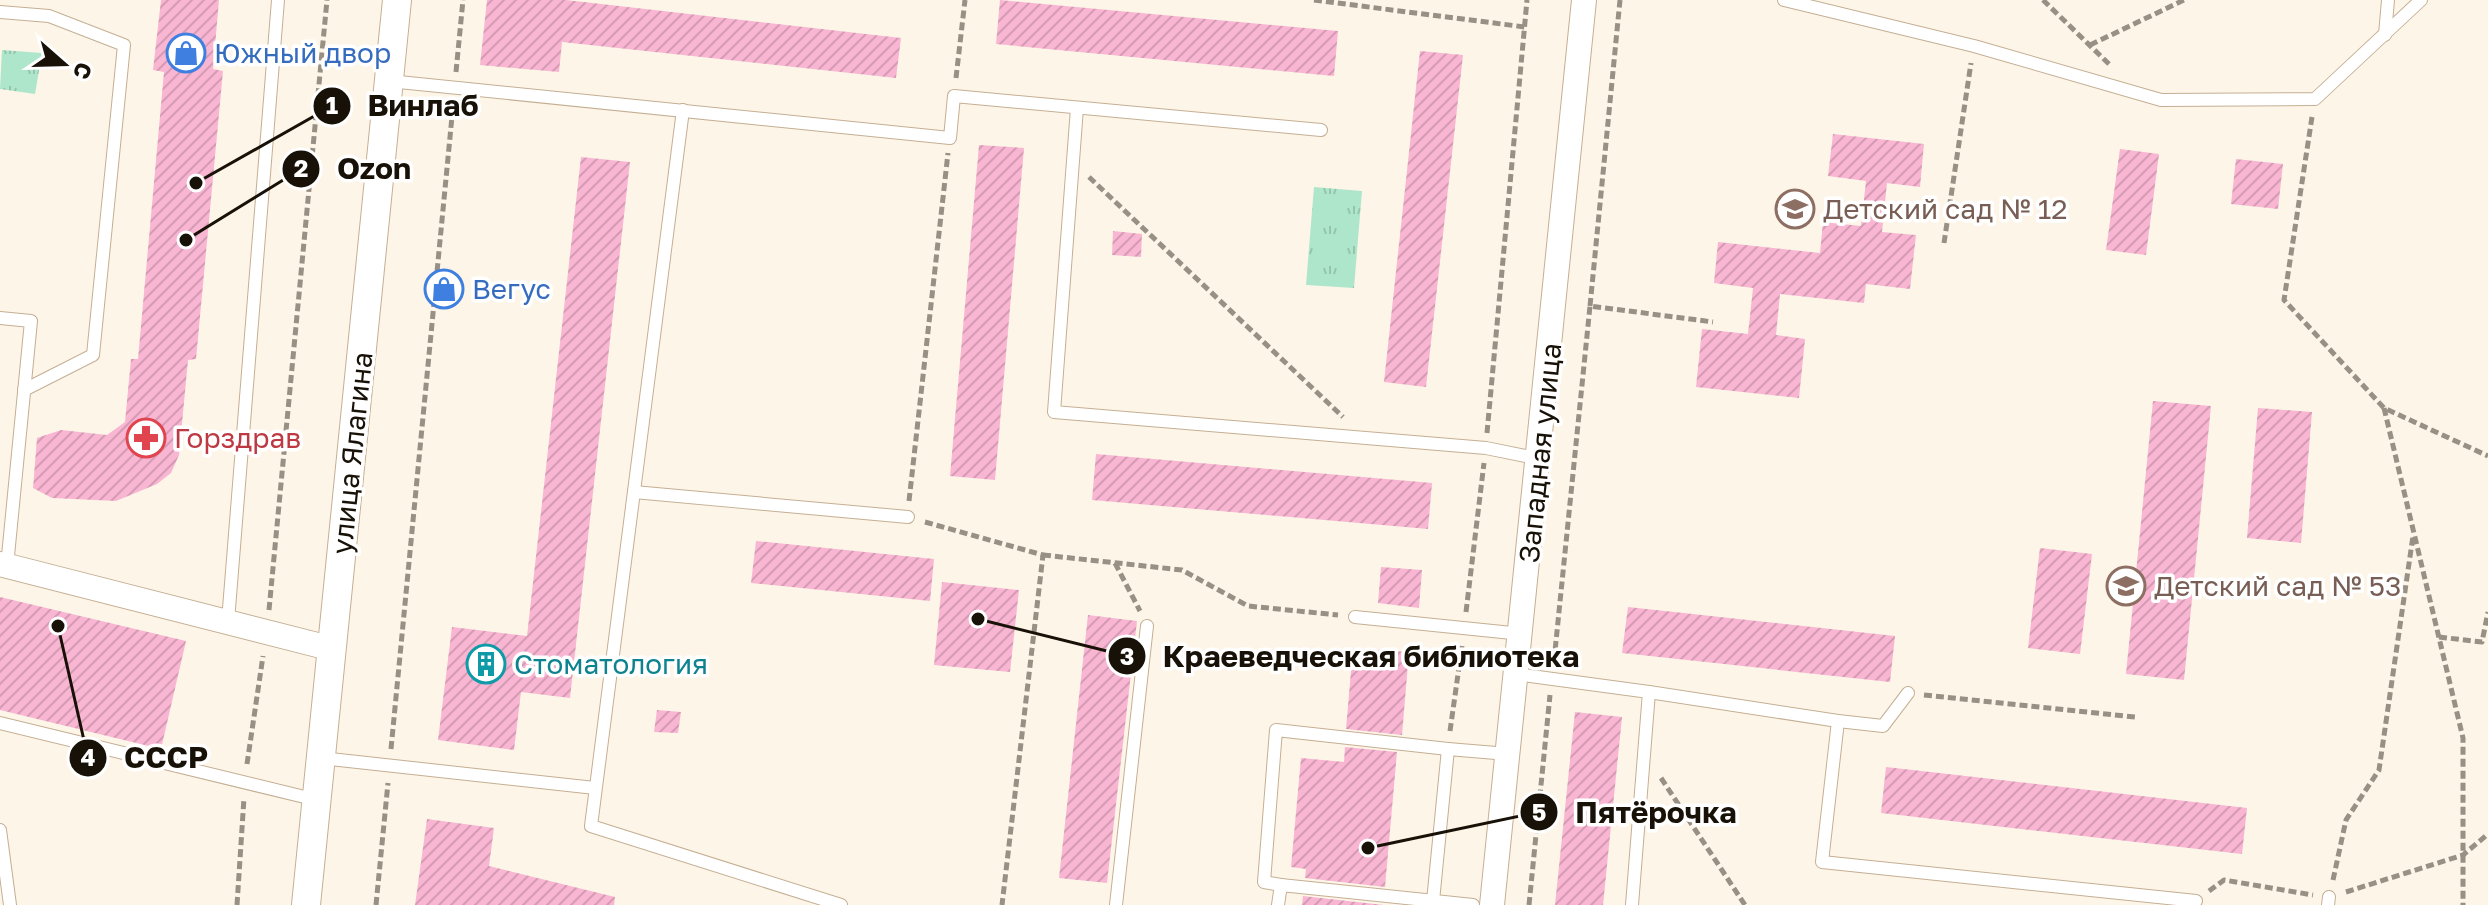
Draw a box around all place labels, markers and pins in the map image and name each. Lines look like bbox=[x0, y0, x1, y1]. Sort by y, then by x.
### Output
shop icon: Южный двор bbox=[165, 32, 207, 74]
place label: Южный двор bbox=[214, 36, 391, 69]
callout: Винлаб bbox=[312, 79, 495, 133]
callout: Ozon bbox=[281, 142, 427, 196]
school or university icon: Детский сад № 12 bbox=[1774, 188, 1816, 230]
place label: Детский сад № 12 bbox=[1823, 192, 2068, 225]
shop icon: Вегус bbox=[423, 268, 465, 310]
place label: Вегус bbox=[472, 272, 551, 305]
pharmacy icon: Горздрав bbox=[125, 417, 167, 459]
place label: Горздрав bbox=[174, 421, 301, 454]
school or university icon: Детский сад № 53 bbox=[2105, 565, 2147, 607]
place label: Детский сад № 53 bbox=[2154, 569, 2401, 602]
callout: Краеведческая библиотека bbox=[1107, 629, 1595, 683]
building icon: Стоматология bbox=[465, 643, 507, 685]
place label: Стоматология bbox=[514, 647, 708, 680]
callout: СССР bbox=[68, 731, 224, 785]
callout: Пятёрочка bbox=[1519, 785, 1753, 839]

